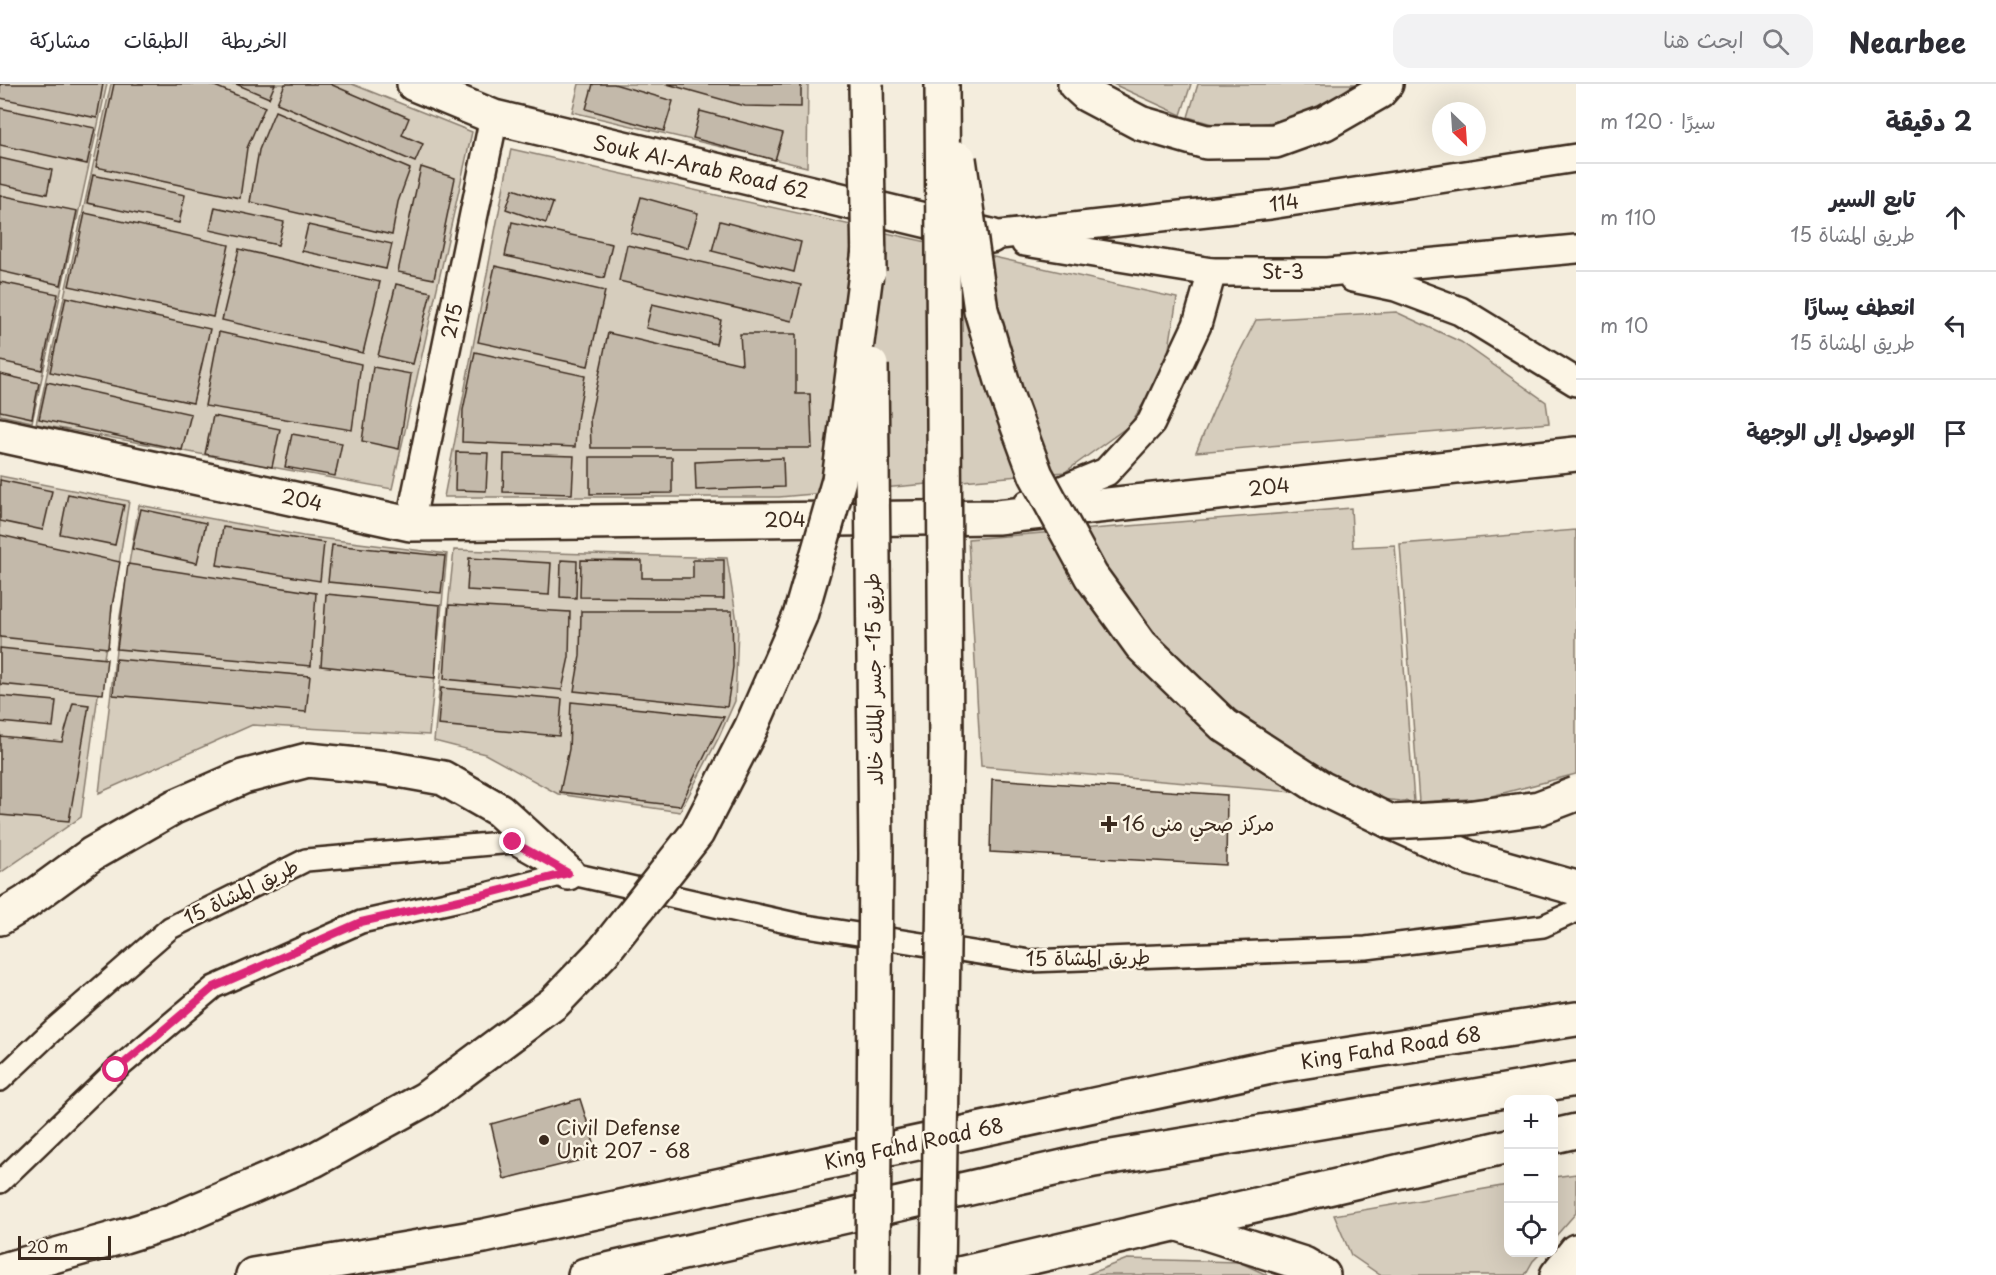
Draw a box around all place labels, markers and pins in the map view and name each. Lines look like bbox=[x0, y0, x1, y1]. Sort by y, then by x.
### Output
place label: مركز صحي منى 16 bbox=[1122, 808, 1274, 842]
marker: مركز صحي منى 16 bbox=[1100, 815, 1118, 833]
place label: Civil Defense Unit 207 - 68 bbox=[556, 1112, 691, 1165]
marker: Civil Defense Unit 207 - 68 bbox=[537, 1133, 551, 1147]

